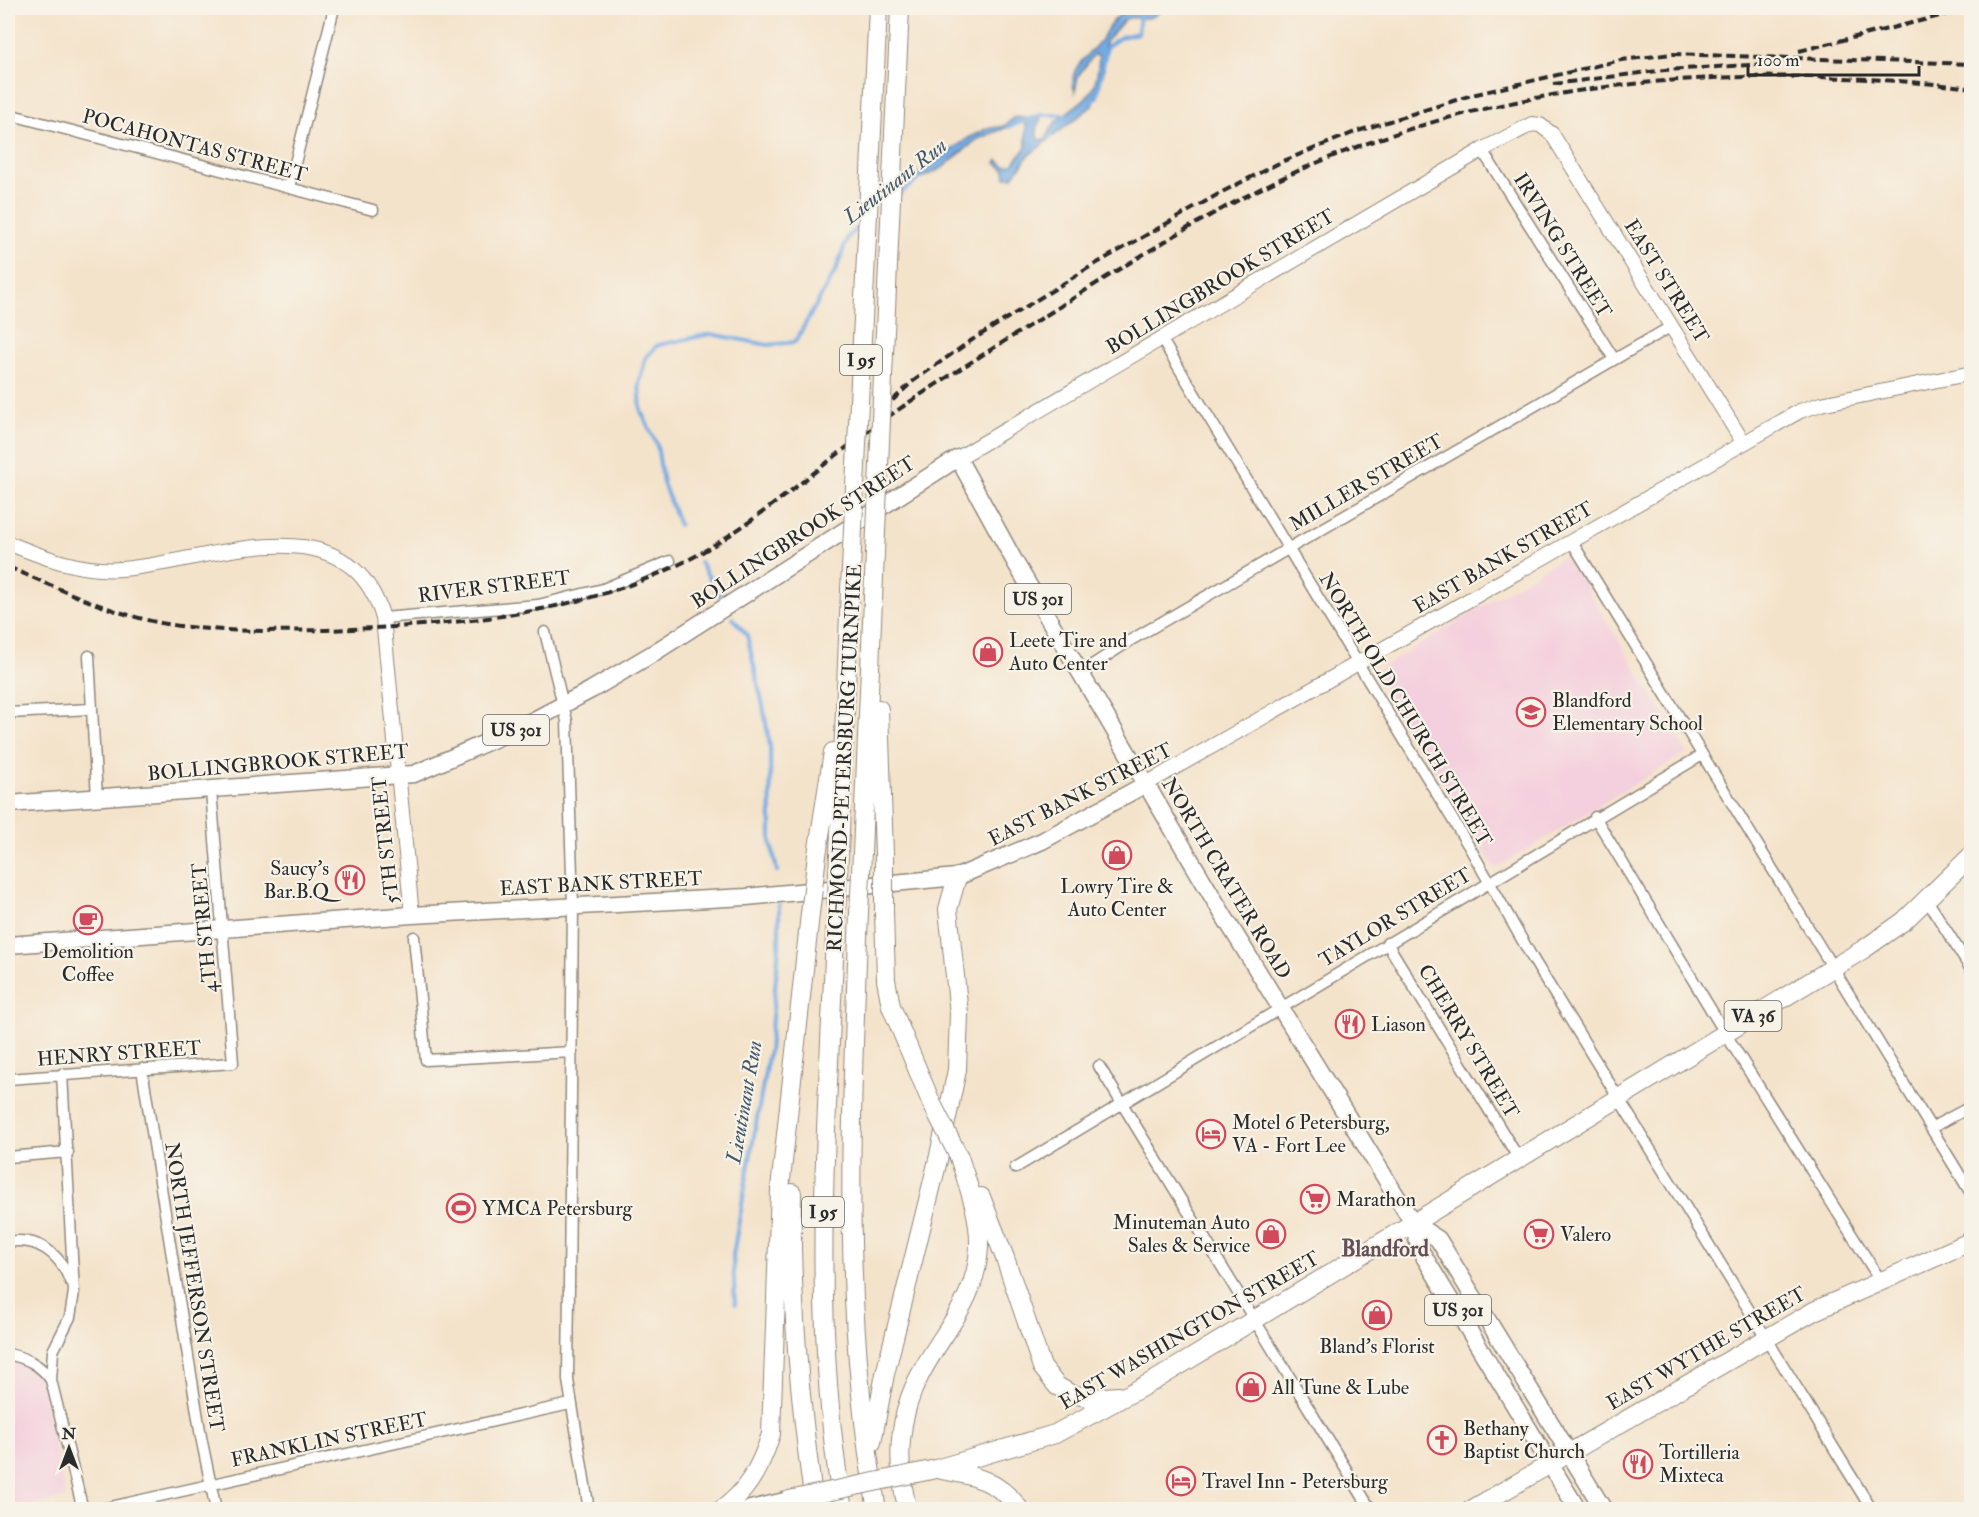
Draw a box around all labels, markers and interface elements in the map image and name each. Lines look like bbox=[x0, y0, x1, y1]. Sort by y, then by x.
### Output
scale bar bbox=[1748, 39, 1919, 77]
text: 100 m bbox=[1757, 49, 1800, 72]
street label: POCAHONTAS STREET bbox=[80, 103, 310, 188]
water label: Lieutinant Run bbox=[837, 132, 953, 231]
street label: IRVING STREET bbox=[1508, 168, 1617, 322]
street label: BOLLINGBROOK STREET bbox=[1101, 203, 1339, 360]
street label: EAST STREET bbox=[1619, 215, 1715, 348]
road number: I 95 bbox=[840, 345, 882, 375]
street label: MILLER STREET bbox=[1285, 428, 1448, 537]
street label: BOLLINGBROOK STREET bbox=[687, 450, 920, 614]
street label: EAST BANK STREET bbox=[1409, 496, 1598, 619]
street label: RICHMOND-PETERSBURG TURNPIKE bbox=[822, 563, 867, 953]
street label: RIVER STREET bbox=[416, 565, 572, 608]
street label: NORTH OLD CHURCH STREET bbox=[1314, 568, 1498, 851]
road number: US 301 bbox=[1005, 584, 1071, 614]
place label: Leete Tire and Auto Center bbox=[1008, 628, 1128, 676]
shop icon: Leete Tire and Auto Center bbox=[972, 636, 1004, 668]
place label: Blandford Elementary School bbox=[1552, 688, 1703, 736]
school or university icon: Blandford Elementary School bbox=[1515, 696, 1547, 728]
road number: US 301 bbox=[483, 715, 549, 745]
street label: EAST BANK STREET bbox=[984, 737, 1177, 852]
street label: BOLLINGBROOK STREET bbox=[146, 739, 410, 786]
street label: NORTH CRATER ROAD bbox=[1156, 773, 1297, 984]
street label: 5TH STREET bbox=[366, 775, 405, 905]
shop icon: Lowry Tire & Auto Center bbox=[1101, 839, 1133, 871]
place label: Saucy's Bar.B.Q bbox=[263, 856, 342, 904]
street label: 4TH STREET bbox=[186, 862, 223, 994]
street label: TAYLOR STREET bbox=[1315, 862, 1476, 973]
restaurant icon: Saucy's Bar.B.Q bbox=[334, 864, 366, 896]
street label: EAST BANK STREET bbox=[499, 866, 703, 901]
place label: Lowry Tire & Auto Center bbox=[1060, 874, 1174, 922]
cafe icon: Demolition Coffee bbox=[72, 904, 104, 936]
place label: Demolition Coffee bbox=[42, 939, 134, 987]
street label: CHERRY STREET bbox=[1413, 960, 1525, 1123]
road number: VA 36 bbox=[1724, 1001, 1782, 1031]
restaurant icon: Liason bbox=[1334, 1008, 1366, 1040]
place label: Liason bbox=[1371, 1012, 1426, 1037]
street label: HENRY STREET bbox=[36, 1035, 202, 1072]
water label: Lieutinant Run bbox=[720, 1038, 769, 1167]
place label: Motel 6 Petersburg, VA - Fort Lee bbox=[1232, 1110, 1390, 1158]
hotel icon: Motel 6 Petersburg, VA - Fort Lee bbox=[1195, 1118, 1227, 1150]
street label: NORTH JEFFERSON STREET bbox=[159, 1141, 230, 1434]
supermarket icon: Marathon bbox=[1299, 1183, 1331, 1215]
place label: Marathon bbox=[1336, 1187, 1416, 1212]
sports icon: YMCA Petersburg bbox=[445, 1192, 477, 1224]
place label: YMCA Petersburg bbox=[482, 1196, 634, 1221]
road number: I 95 bbox=[802, 1197, 844, 1227]
place label: Minuteman Auto Sales & Service bbox=[1113, 1210, 1250, 1258]
shop icon: Minuteman Auto Sales & Service bbox=[1255, 1218, 1287, 1250]
supermarket icon: Valero bbox=[1523, 1218, 1555, 1250]
place label: Valero bbox=[1560, 1222, 1611, 1247]
district label: Blandford bbox=[1341, 1235, 1429, 1263]
street label: EAST WASHINGTON STREET bbox=[1055, 1245, 1324, 1415]
street label: EAST WYTHE STREET bbox=[1602, 1281, 1810, 1416]
road number: US 301 bbox=[1425, 1295, 1491, 1325]
shop icon: Bland's Florist bbox=[1361, 1299, 1393, 1331]
place label: Bland's Florist bbox=[1319, 1334, 1435, 1359]
shop icon: All Tune & Lube bbox=[1235, 1371, 1267, 1403]
place label: All Tune & Lube bbox=[1271, 1375, 1409, 1400]
street label: FRANKLIN STREET bbox=[229, 1406, 430, 1473]
place label: Bethany Baptist Church bbox=[1463, 1416, 1586, 1465]
north arrow bbox=[39, 1418, 99, 1478]
text: N bbox=[61, 1424, 77, 1444]
church icon: Bethany Baptist Church bbox=[1426, 1424, 1458, 1456]
place label: Tortilleria Mixteca bbox=[1659, 1440, 1740, 1488]
restaurant icon: Tortilleria Mixteca bbox=[1622, 1448, 1654, 1480]
hotel icon: Travel Inn - Petersburg bbox=[1165, 1465, 1197, 1497]
place label: Travel Inn - Petersburg bbox=[1202, 1469, 1389, 1494]

